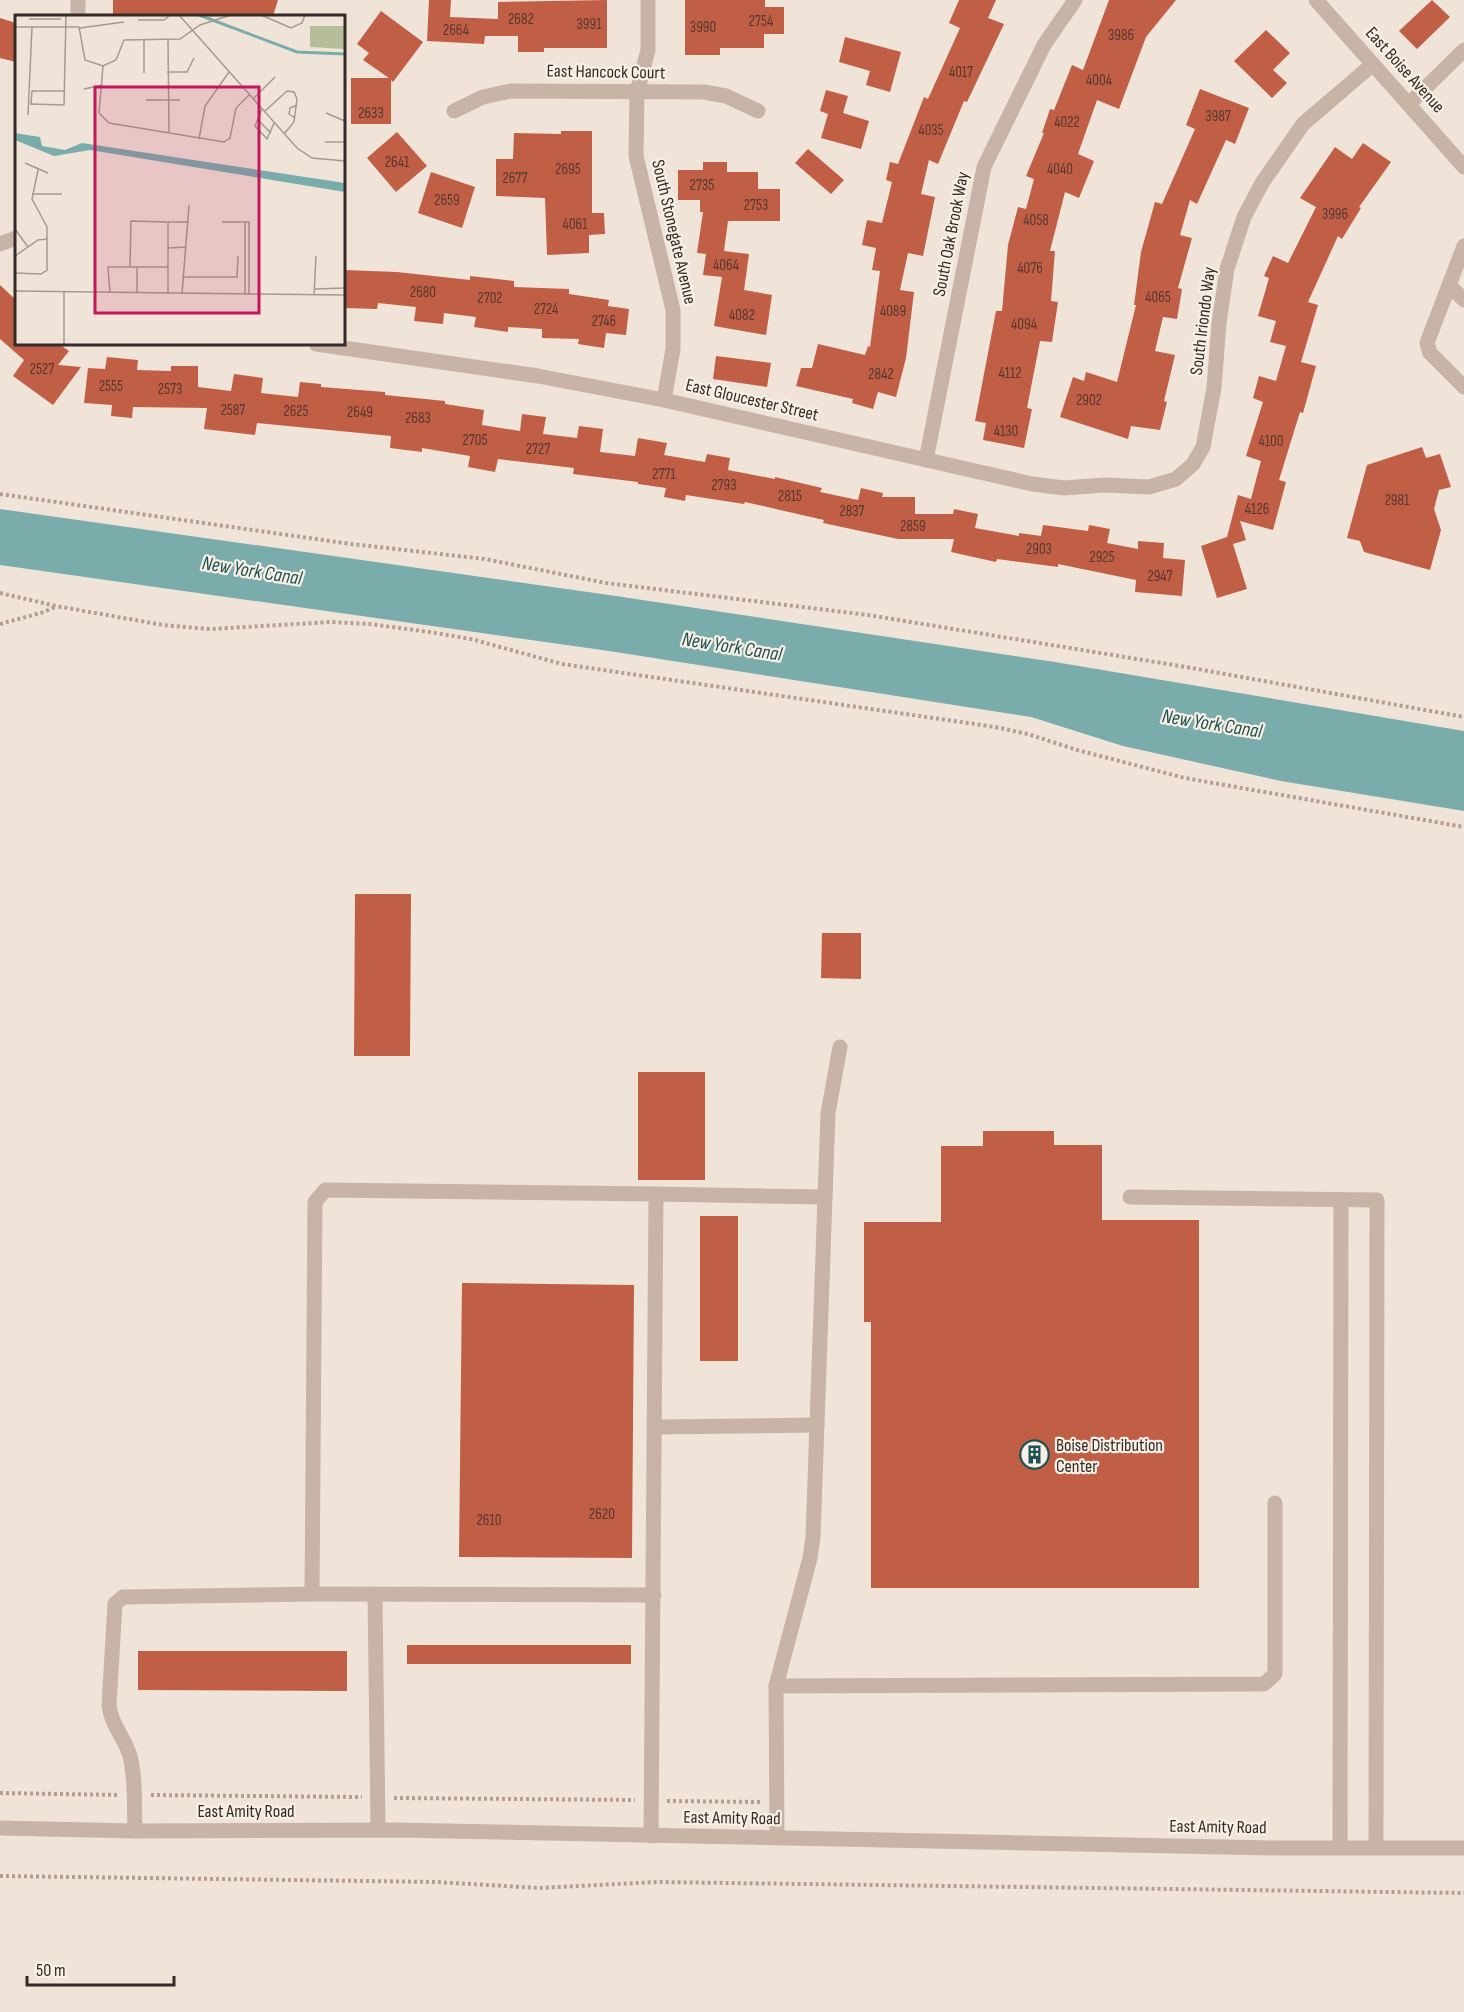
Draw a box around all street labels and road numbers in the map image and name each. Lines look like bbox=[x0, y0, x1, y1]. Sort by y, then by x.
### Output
street label: East Boise Avenue bbox=[1361, 23, 1449, 117]
street label: East Hancock Court bbox=[547, 60, 666, 84]
street label: South Stonegate Avenue bbox=[647, 158, 701, 306]
street label: South Oak Brook Way bbox=[929, 170, 973, 298]
street label: South Iriondo Way bbox=[1186, 266, 1220, 376]
street label: East Gloucester Street bbox=[684, 375, 821, 426]
street label: East Amity Road bbox=[197, 1801, 295, 1822]
street label: East Amity Road bbox=[683, 1807, 781, 1829]
street label: East Amity Road bbox=[1169, 1816, 1267, 1838]

